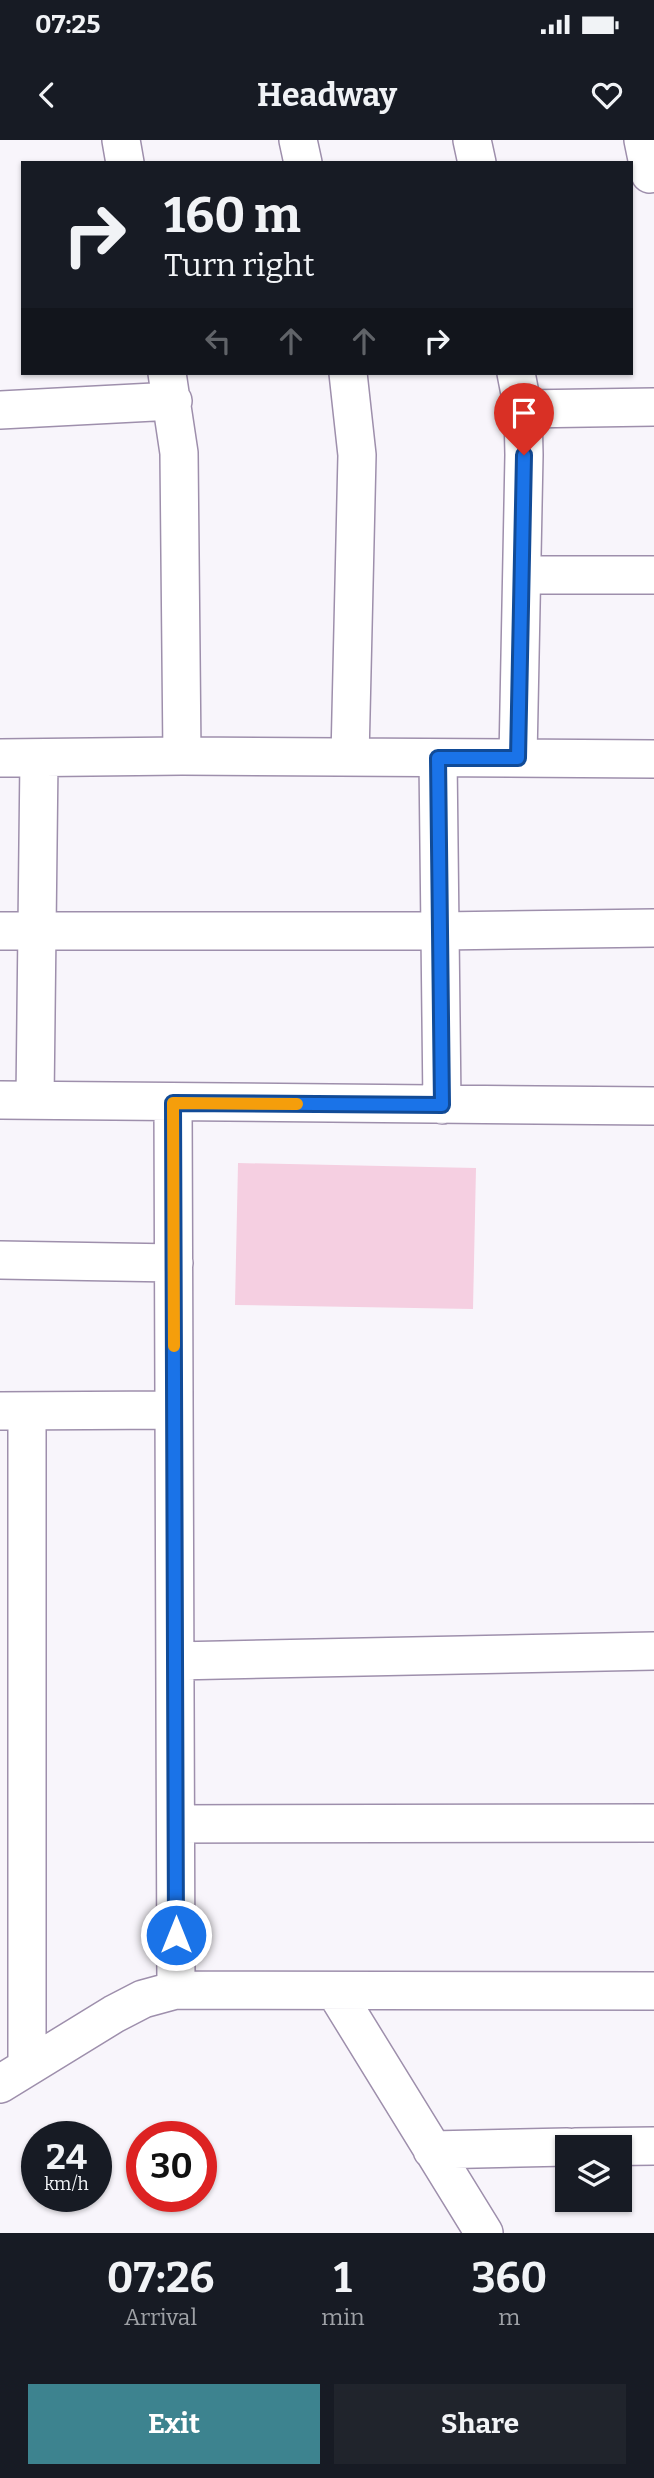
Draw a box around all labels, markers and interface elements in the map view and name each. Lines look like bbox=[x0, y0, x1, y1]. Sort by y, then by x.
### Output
text: 07:25 bbox=[35, 9, 100, 40]
icon: back bbox=[28, 76, 66, 114]
text: Headway bbox=[257, 76, 397, 114]
icon: heart bbox=[588, 76, 626, 114]
text: 160 m bbox=[164, 186, 301, 245]
icon: right bbox=[49, 189, 140, 280]
text: Turn right bbox=[164, 246, 315, 284]
icon: left bbox=[199, 322, 237, 360]
icon: ahead bbox=[272, 322, 310, 360]
icon: ahead bbox=[345, 322, 383, 360]
icon: right bbox=[418, 322, 456, 360]
pin bbox=[494, 383, 554, 455]
icon: arrive bbox=[505, 394, 543, 432]
position arrow bbox=[139, 1898, 213, 1972]
speed limit sign: 30 bbox=[126, 2121, 217, 2212]
map controls bbox=[555, 2135, 632, 2212]
button: layers bbox=[555, 2135, 632, 2212]
text: 24 bbox=[46, 2136, 87, 2178]
text: km/h bbox=[44, 2173, 89, 2195]
text: 07:26 bbox=[107, 2253, 214, 2303]
text: 1 bbox=[334, 2253, 352, 2303]
text: 360 bbox=[471, 2253, 547, 2303]
text: Arrival bbox=[124, 2303, 197, 2331]
text: min bbox=[321, 2303, 365, 2331]
text: m bbox=[498, 2303, 520, 2331]
button: Exit bbox=[28, 2384, 320, 2464]
button: Share bbox=[334, 2384, 626, 2464]

